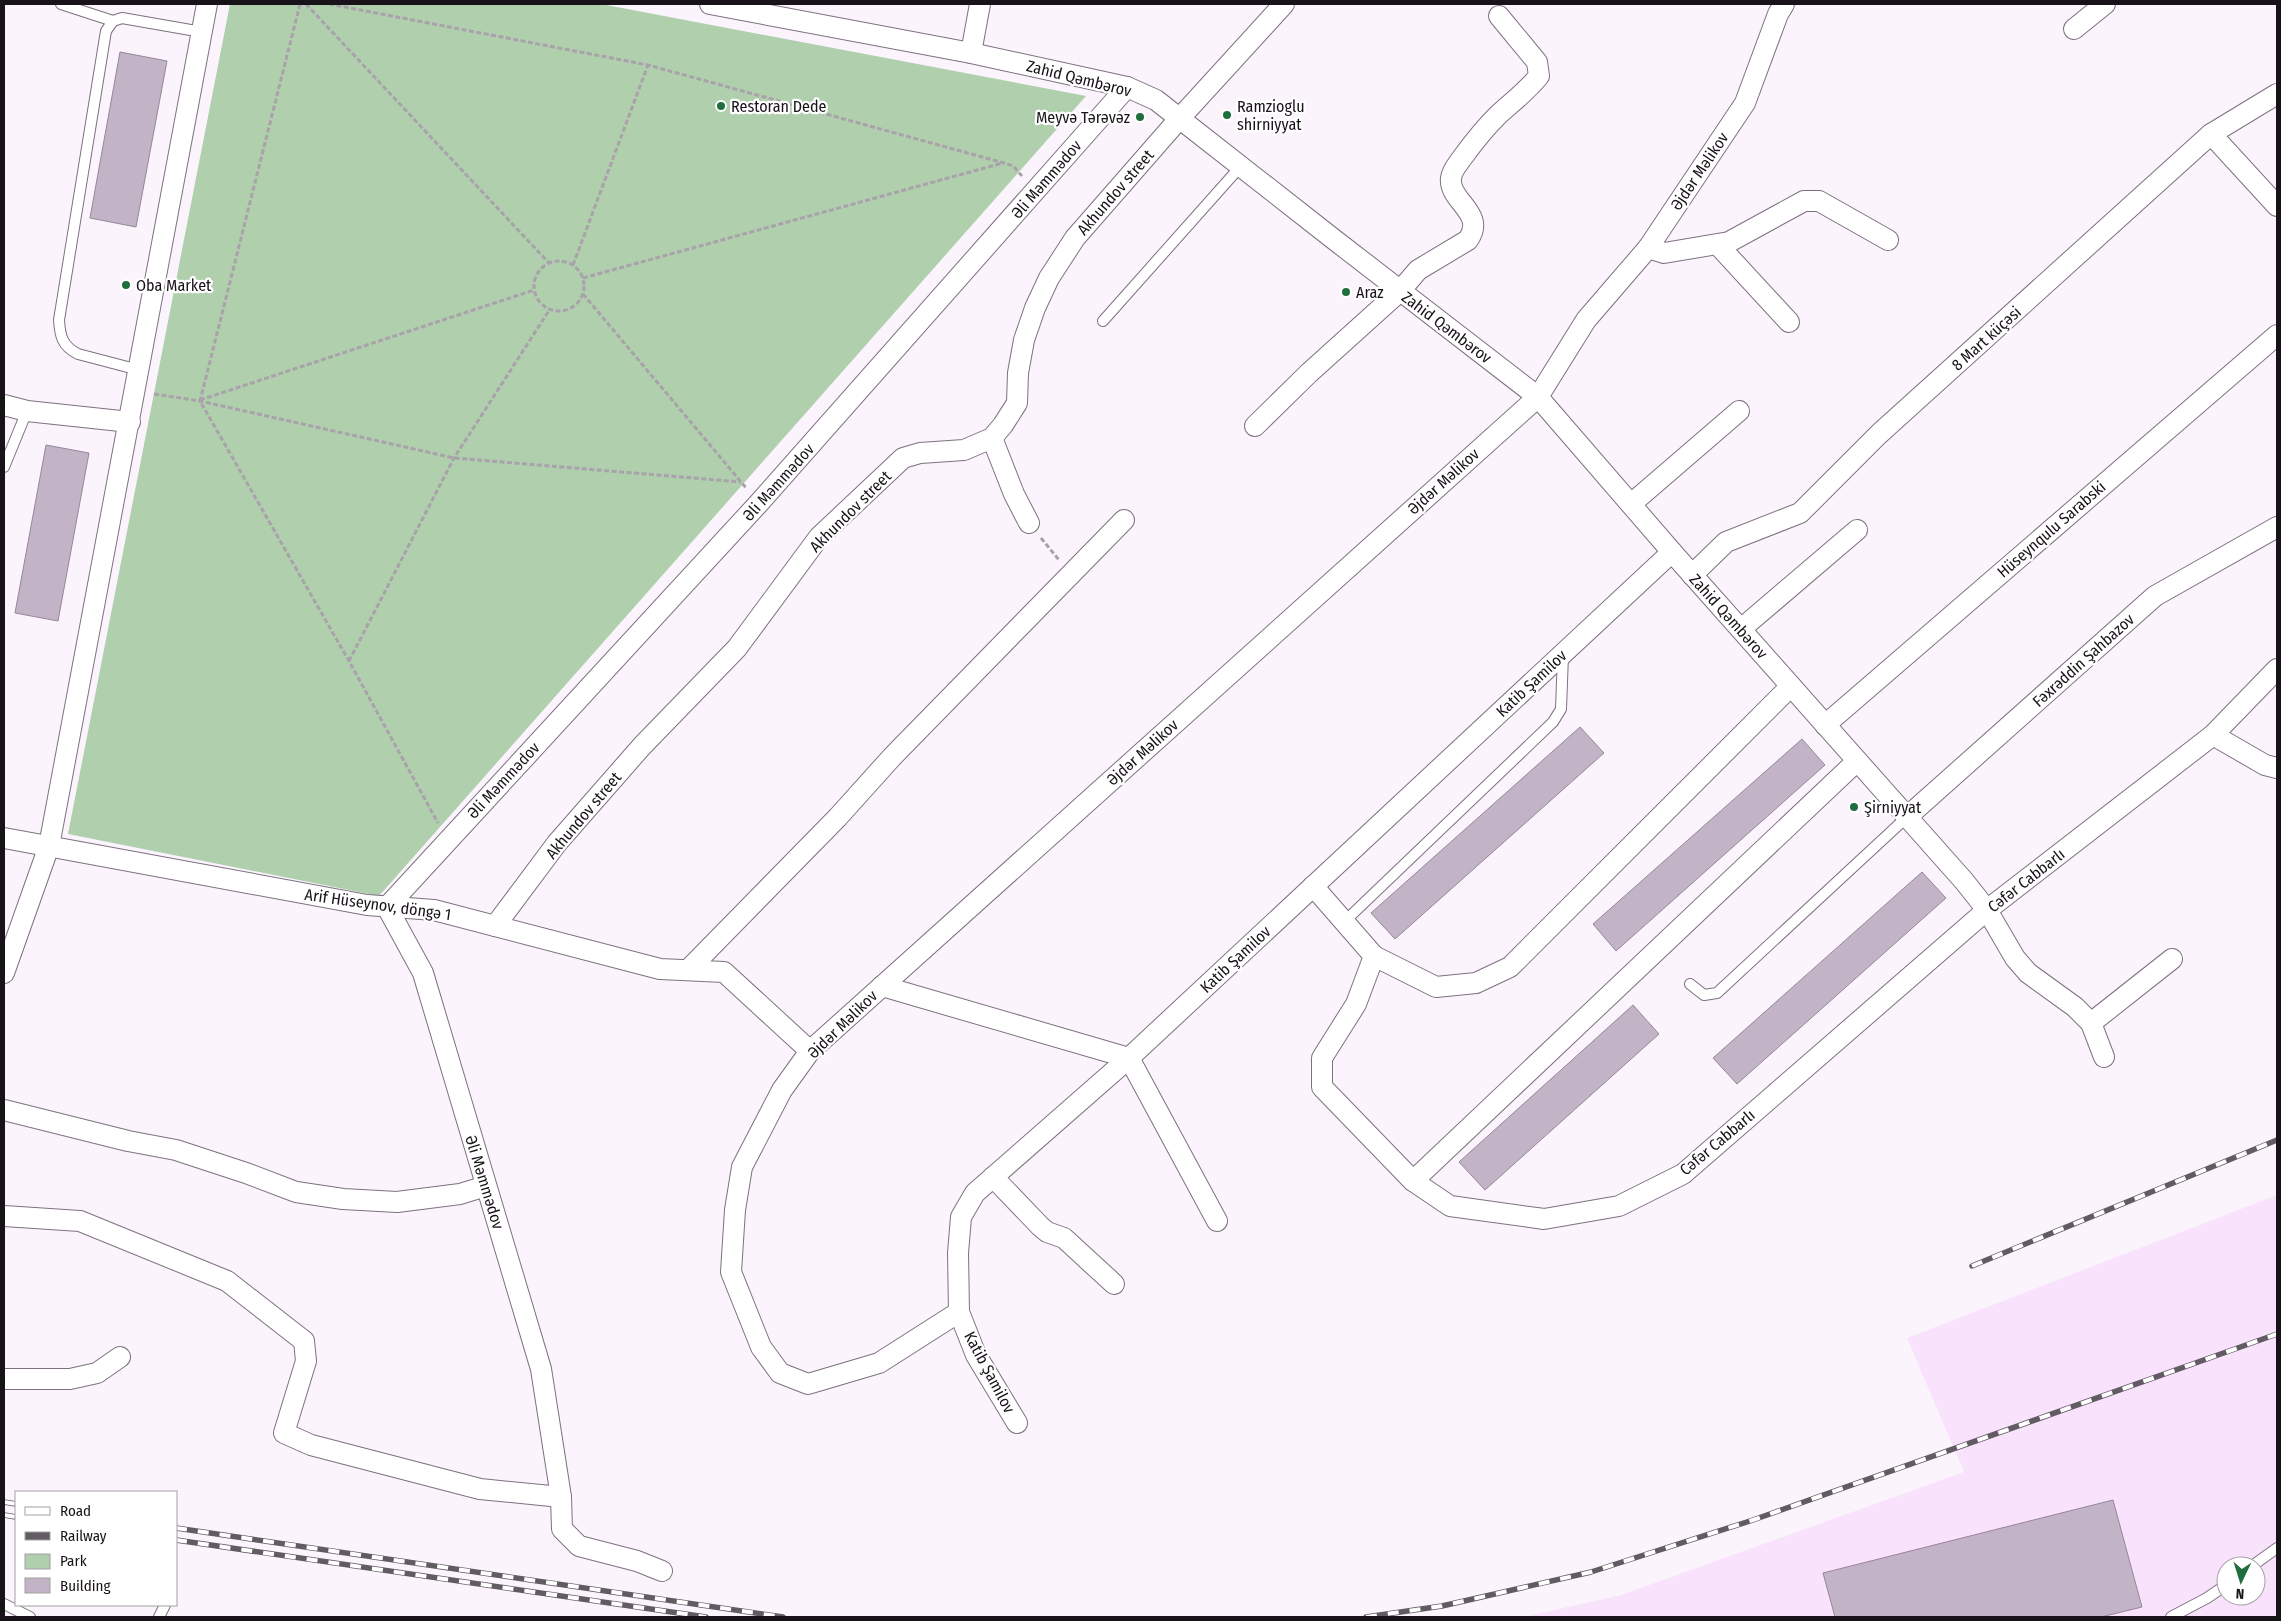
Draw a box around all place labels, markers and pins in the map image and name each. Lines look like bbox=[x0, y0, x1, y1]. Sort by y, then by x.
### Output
place label: Restoran Dede bbox=[731, 97, 827, 116]
place label: Ramzioglu shirniyyat bbox=[1237, 97, 1305, 134]
marker: Restoran Dede bbox=[715, 100, 727, 112]
place label: Meyvə Tərəvəz bbox=[1036, 108, 1130, 127]
marker: Ramzioglu shirniyyat bbox=[1221, 109, 1233, 121]
marker: Meyvə Tərəvəz bbox=[1134, 111, 1146, 123]
place label: Oba Market bbox=[136, 276, 212, 295]
marker: Oba Market bbox=[120, 279, 132, 291]
place label: Araz bbox=[1356, 283, 1384, 302]
marker: Araz bbox=[1340, 286, 1352, 298]
place label: Şirniyyat bbox=[1864, 798, 1922, 817]
marker: Şirniyyat bbox=[1848, 801, 1860, 813]

